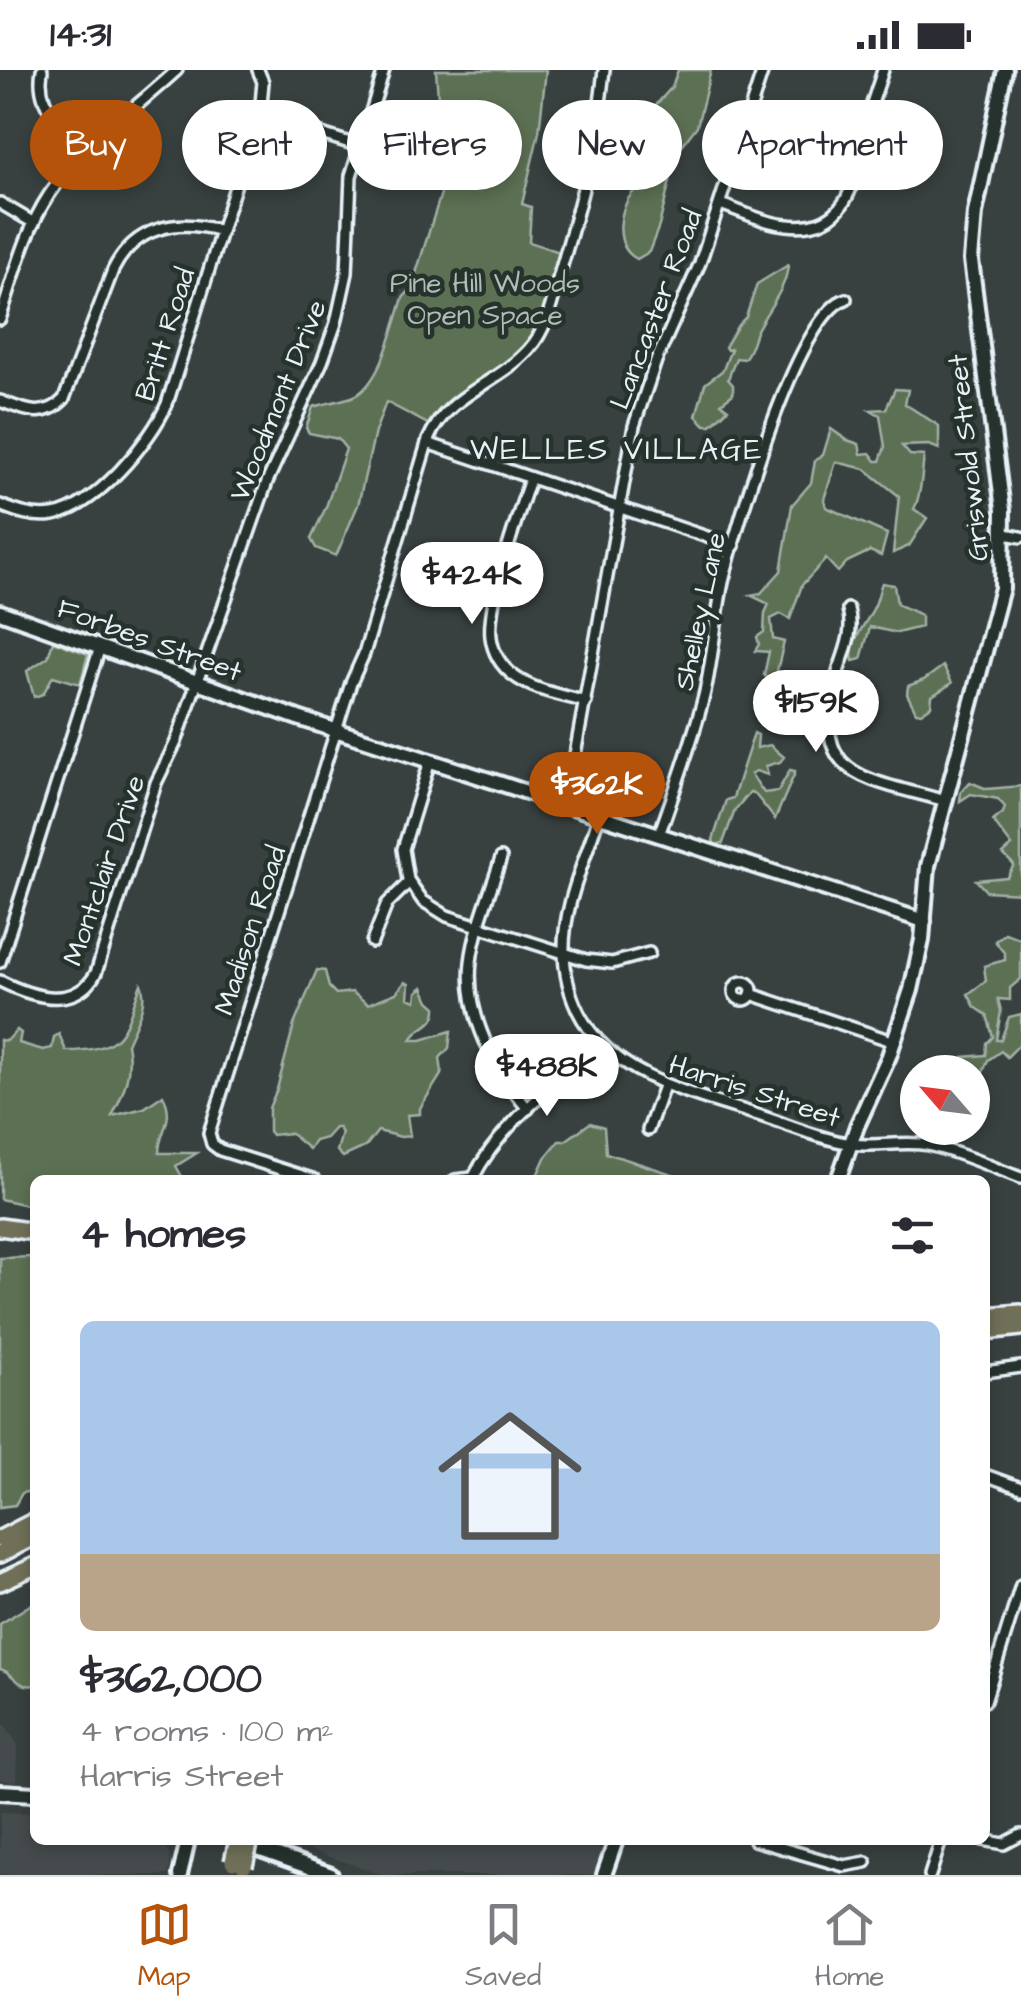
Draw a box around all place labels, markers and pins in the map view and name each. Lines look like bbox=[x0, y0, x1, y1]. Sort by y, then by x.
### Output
pin: $424K bbox=[402, 542, 542, 627]
pin: $159K bbox=[746, 670, 886, 755]
pin: $362K bbox=[527, 752, 667, 837]
pin: $488K bbox=[477, 1034, 617, 1119]

